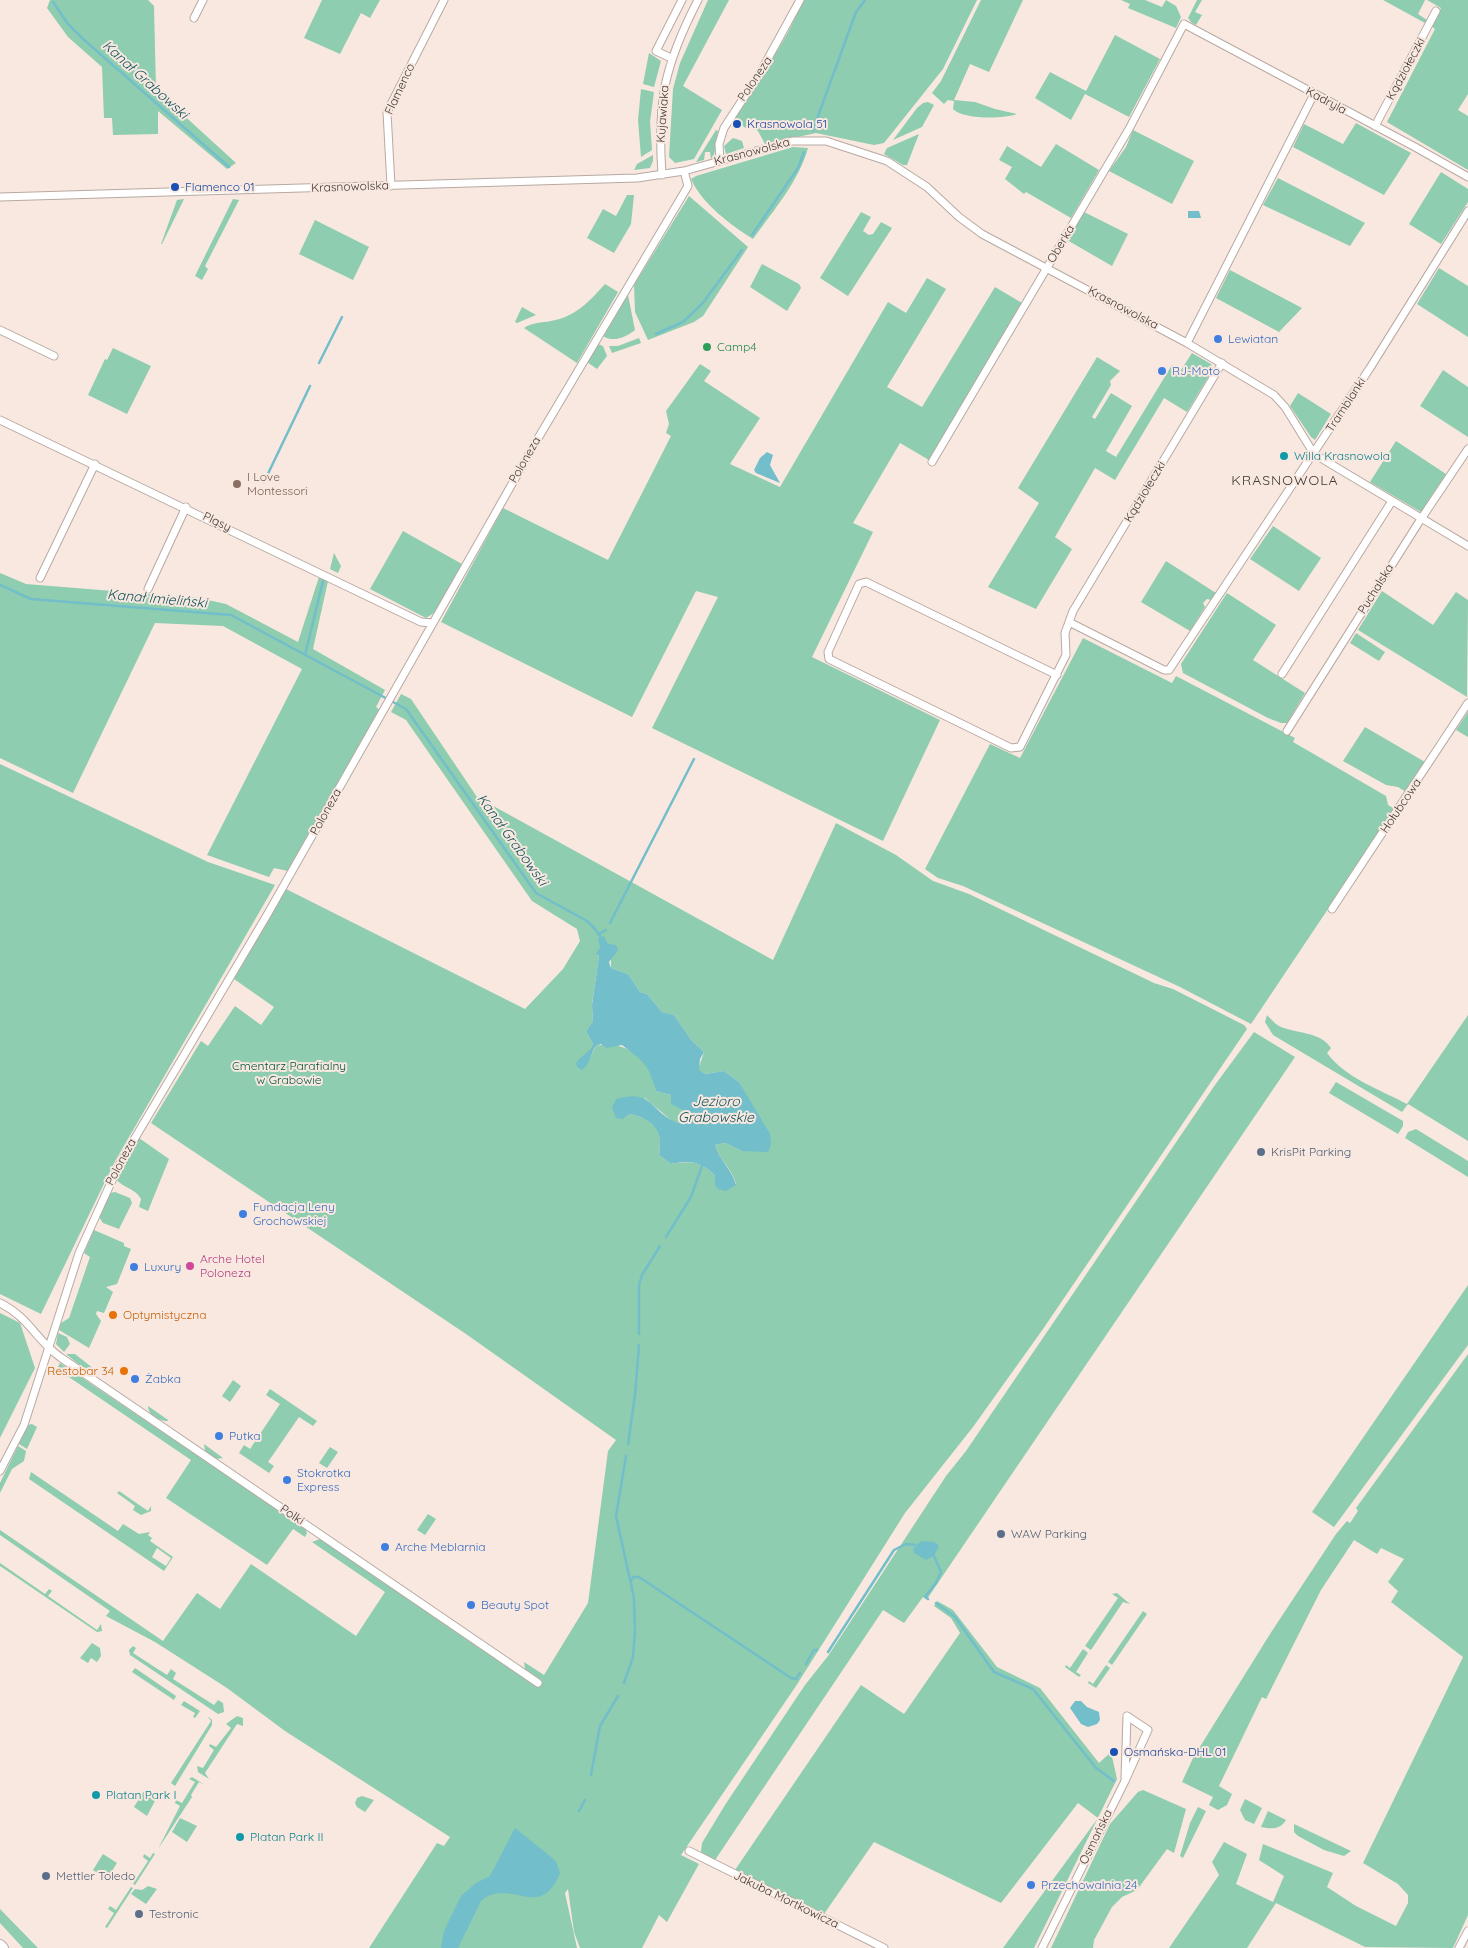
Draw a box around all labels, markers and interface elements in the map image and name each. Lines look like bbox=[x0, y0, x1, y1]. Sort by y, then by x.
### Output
street label: Kądziołeczki bbox=[1384, 35, 1428, 103]
water label: Kanał Grabowski bbox=[99, 37, 191, 123]
street label: Poloneza bbox=[735, 54, 775, 104]
street label: Flamenco bbox=[382, 61, 418, 117]
street label: Kadryla bbox=[1303, 84, 1349, 118]
street label: Kujawiaka bbox=[654, 85, 672, 143]
place label: Krasnowola 51 bbox=[747, 117, 827, 131]
marker: Krasnowola 51 bbox=[731, 118, 743, 130]
street label: Krasnowolska bbox=[713, 135, 791, 169]
street label: Krasnowolska bbox=[311, 178, 389, 196]
place label: Flamenco 01 bbox=[185, 180, 255, 194]
marker: Flamenco 01 bbox=[169, 181, 181, 193]
street label: Oberka bbox=[1044, 223, 1078, 265]
street label: Krasnowolska bbox=[1085, 283, 1161, 333]
place label: Lewiatan bbox=[1228, 332, 1278, 346]
marker: Lewiatan bbox=[1212, 333, 1224, 345]
place label: Camp4 bbox=[717, 340, 757, 354]
marker: Camp4 bbox=[701, 341, 713, 353]
place label: RJ-Moto bbox=[1172, 364, 1220, 378]
marker: RJ-Moto bbox=[1156, 365, 1168, 377]
street label: Tramblanki bbox=[1323, 375, 1369, 435]
street label: Poloneza bbox=[506, 434, 544, 486]
place label: Willa Krasnowola bbox=[1294, 449, 1390, 463]
marker: Willa Krasnowola bbox=[1278, 450, 1290, 462]
street label: Kądziołeczki bbox=[1121, 459, 1169, 525]
place label: I Love Montessori bbox=[247, 470, 308, 498]
district label: KRASNOWOLA bbox=[1230, 473, 1340, 489]
marker: I Love Montessori bbox=[231, 478, 243, 490]
street label: Pląsy bbox=[201, 509, 233, 535]
street label: Puchalska bbox=[1355, 561, 1397, 617]
water label: Kanał Imieliński bbox=[106, 586, 208, 612]
street label: Hołubcowa bbox=[1378, 776, 1424, 836]
street label: Poloneza bbox=[307, 786, 345, 838]
water label: Kanał Grabowski bbox=[473, 791, 551, 889]
park label: Cmentarz Parafialny w Grabowie bbox=[232, 1059, 346, 1087]
water label: Jezioro Grabowskie bbox=[678, 1094, 754, 1126]
street label: Poloneza bbox=[103, 1136, 139, 1188]
place label: KrisPit Parking bbox=[1271, 1145, 1351, 1159]
marker: KrisPit Parking bbox=[1255, 1146, 1267, 1158]
place label: Fundacja Leny Grochowskiej bbox=[253, 1200, 335, 1228]
marker: Fundacja Leny Grochowskiej bbox=[237, 1208, 249, 1220]
place label: Arche Hotel Poloneza bbox=[200, 1252, 265, 1280]
place label: Luxury bbox=[144, 1260, 181, 1274]
marker: Arche Hotel Poloneza bbox=[184, 1260, 196, 1272]
marker: Luxury bbox=[128, 1261, 140, 1273]
place label: Optymistyczna bbox=[123, 1308, 206, 1322]
marker: Optymistyczna bbox=[107, 1309, 119, 1321]
place label: Restobar 34 bbox=[47, 1364, 114, 1378]
marker: Restobar 34 bbox=[118, 1365, 130, 1377]
place label: Żabka bbox=[145, 1372, 181, 1386]
marker: Żabka bbox=[129, 1373, 141, 1385]
place label: Putka bbox=[229, 1429, 261, 1443]
marker: Putka bbox=[213, 1430, 225, 1442]
place label: Stokrotka Express bbox=[297, 1466, 351, 1494]
marker: Stokrotka Express bbox=[281, 1474, 293, 1486]
street label: Polki bbox=[277, 1502, 307, 1528]
place label: WAW Parking bbox=[1011, 1527, 1087, 1541]
marker: WAW Parking bbox=[995, 1528, 1007, 1540]
place label: Arche Meblarnia bbox=[395, 1540, 486, 1554]
marker: Arche Meblarnia bbox=[379, 1541, 391, 1553]
place label: Beauty Spot bbox=[481, 1598, 549, 1612]
marker: Beauty Spot bbox=[465, 1599, 477, 1611]
place label: Osmańska-DHL 01 bbox=[1124, 1745, 1226, 1759]
marker: Osmańska-DHL 01 bbox=[1108, 1746, 1120, 1758]
place label: Platan Park I bbox=[106, 1788, 176, 1802]
marker: Platan Park I bbox=[90, 1789, 102, 1801]
street label: Osmańska bbox=[1077, 1807, 1115, 1867]
place label: Platan Park II bbox=[250, 1830, 323, 1844]
marker: Platan Park II bbox=[234, 1831, 246, 1843]
street label: Jakuba Mortkowicza bbox=[731, 1868, 841, 1932]
place label: Mettler Toledo bbox=[56, 1869, 135, 1883]
marker: Mettler Toledo bbox=[40, 1870, 52, 1882]
place label: Przechowalnia 24 bbox=[1041, 1878, 1137, 1892]
marker: Przechowalnia 24 bbox=[1025, 1879, 1037, 1891]
place label: Testronic bbox=[149, 1907, 199, 1921]
marker: Testronic bbox=[133, 1908, 145, 1920]

